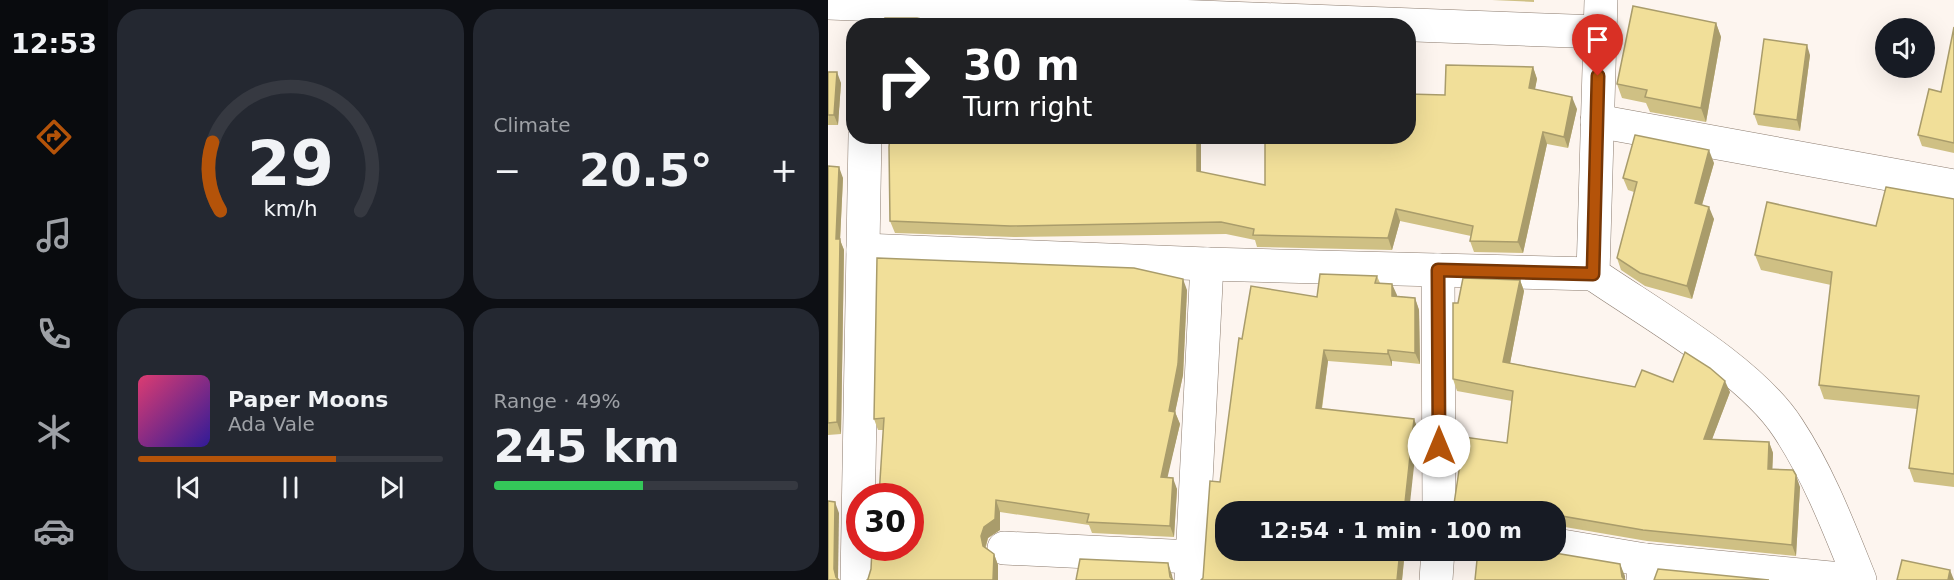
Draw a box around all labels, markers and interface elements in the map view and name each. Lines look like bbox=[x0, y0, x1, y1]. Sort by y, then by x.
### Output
pin bbox=[1572, 14, 1623, 76]
map controls bbox=[1875, 18, 1935, 78]
button: sound bbox=[1875, 18, 1935, 78]
icon: arrive bbox=[1581, 23, 1614, 56]
text: 12:53 bbox=[11, 28, 97, 59]
text: 30 m bbox=[963, 41, 1080, 90]
icon: right bbox=[864, 42, 942, 120]
text: Turn right bbox=[963, 91, 1092, 122]
text: Climate bbox=[494, 113, 570, 137]
icon: directions bbox=[33, 116, 75, 158]
text: 29 bbox=[247, 127, 334, 200]
text: 20.5° bbox=[579, 144, 713, 197]
text: − bbox=[494, 151, 521, 190]
text: + bbox=[770, 151, 798, 190]
text: km/h bbox=[263, 196, 317, 221]
icon: music bbox=[33, 214, 75, 256]
icon: phone bbox=[33, 313, 75, 355]
text: Paper Moons bbox=[228, 387, 388, 412]
text: Range · 49% bbox=[494, 389, 620, 413]
icon: climate bbox=[33, 411, 75, 453]
text: Ada Vale bbox=[228, 412, 315, 436]
position arrow bbox=[1407, 414, 1471, 478]
text: 245 km bbox=[494, 420, 680, 473]
icon: previous bbox=[172, 471, 205, 504]
icon: pause bbox=[274, 471, 307, 504]
icon: next bbox=[375, 471, 408, 504]
speed limit sign: 30 bbox=[846, 483, 924, 561]
icon: car bbox=[33, 510, 75, 552]
text: 12:54 · 1 min · 100 m bbox=[1259, 518, 1522, 543]

